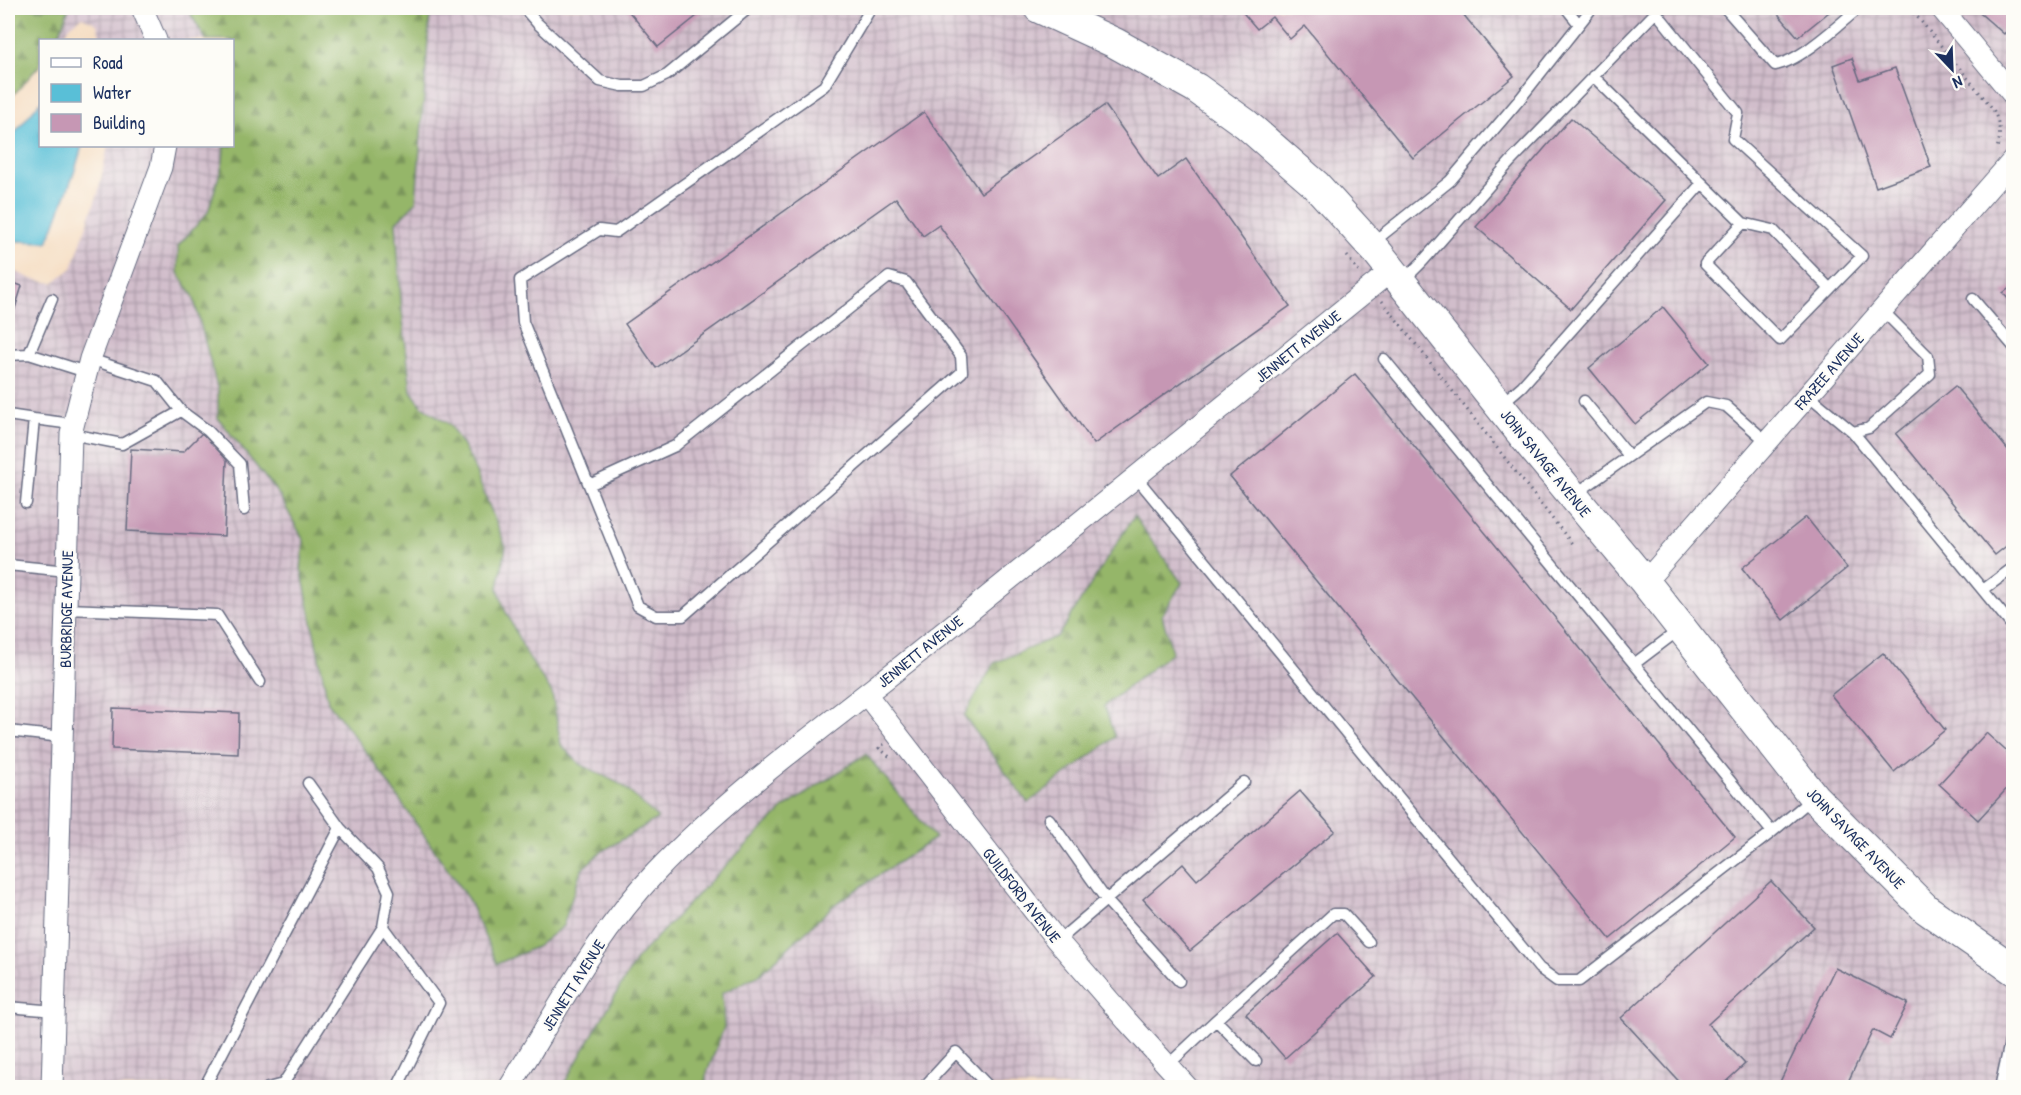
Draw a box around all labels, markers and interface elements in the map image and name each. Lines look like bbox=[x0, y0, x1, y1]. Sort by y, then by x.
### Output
legend bbox=[39, 39, 234, 147]
north arrow bbox=[1922, 39, 1982, 99]
text: Road bbox=[93, 50, 123, 75]
text: N bbox=[1949, 71, 1966, 95]
text: Water bbox=[93, 80, 131, 105]
text: Building bbox=[93, 110, 145, 135]
street label: JENNETT AVENUE bbox=[1251, 305, 1345, 387]
street label: FRAZEE AVENUE bbox=[1789, 328, 1869, 415]
street label: JOHN SAVAGE AVENUE bbox=[1496, 404, 1596, 522]
street label: BURBRIDGE AVENUE bbox=[54, 550, 78, 668]
street label: JENNETT AVENUE bbox=[873, 610, 967, 692]
street label: JOHN SAVAGE AVENUE bbox=[1802, 782, 1910, 894]
street label: GUILDFORD AVENUE bbox=[978, 843, 1066, 947]
street label: JENNETT AVENUE bbox=[536, 935, 610, 1035]

